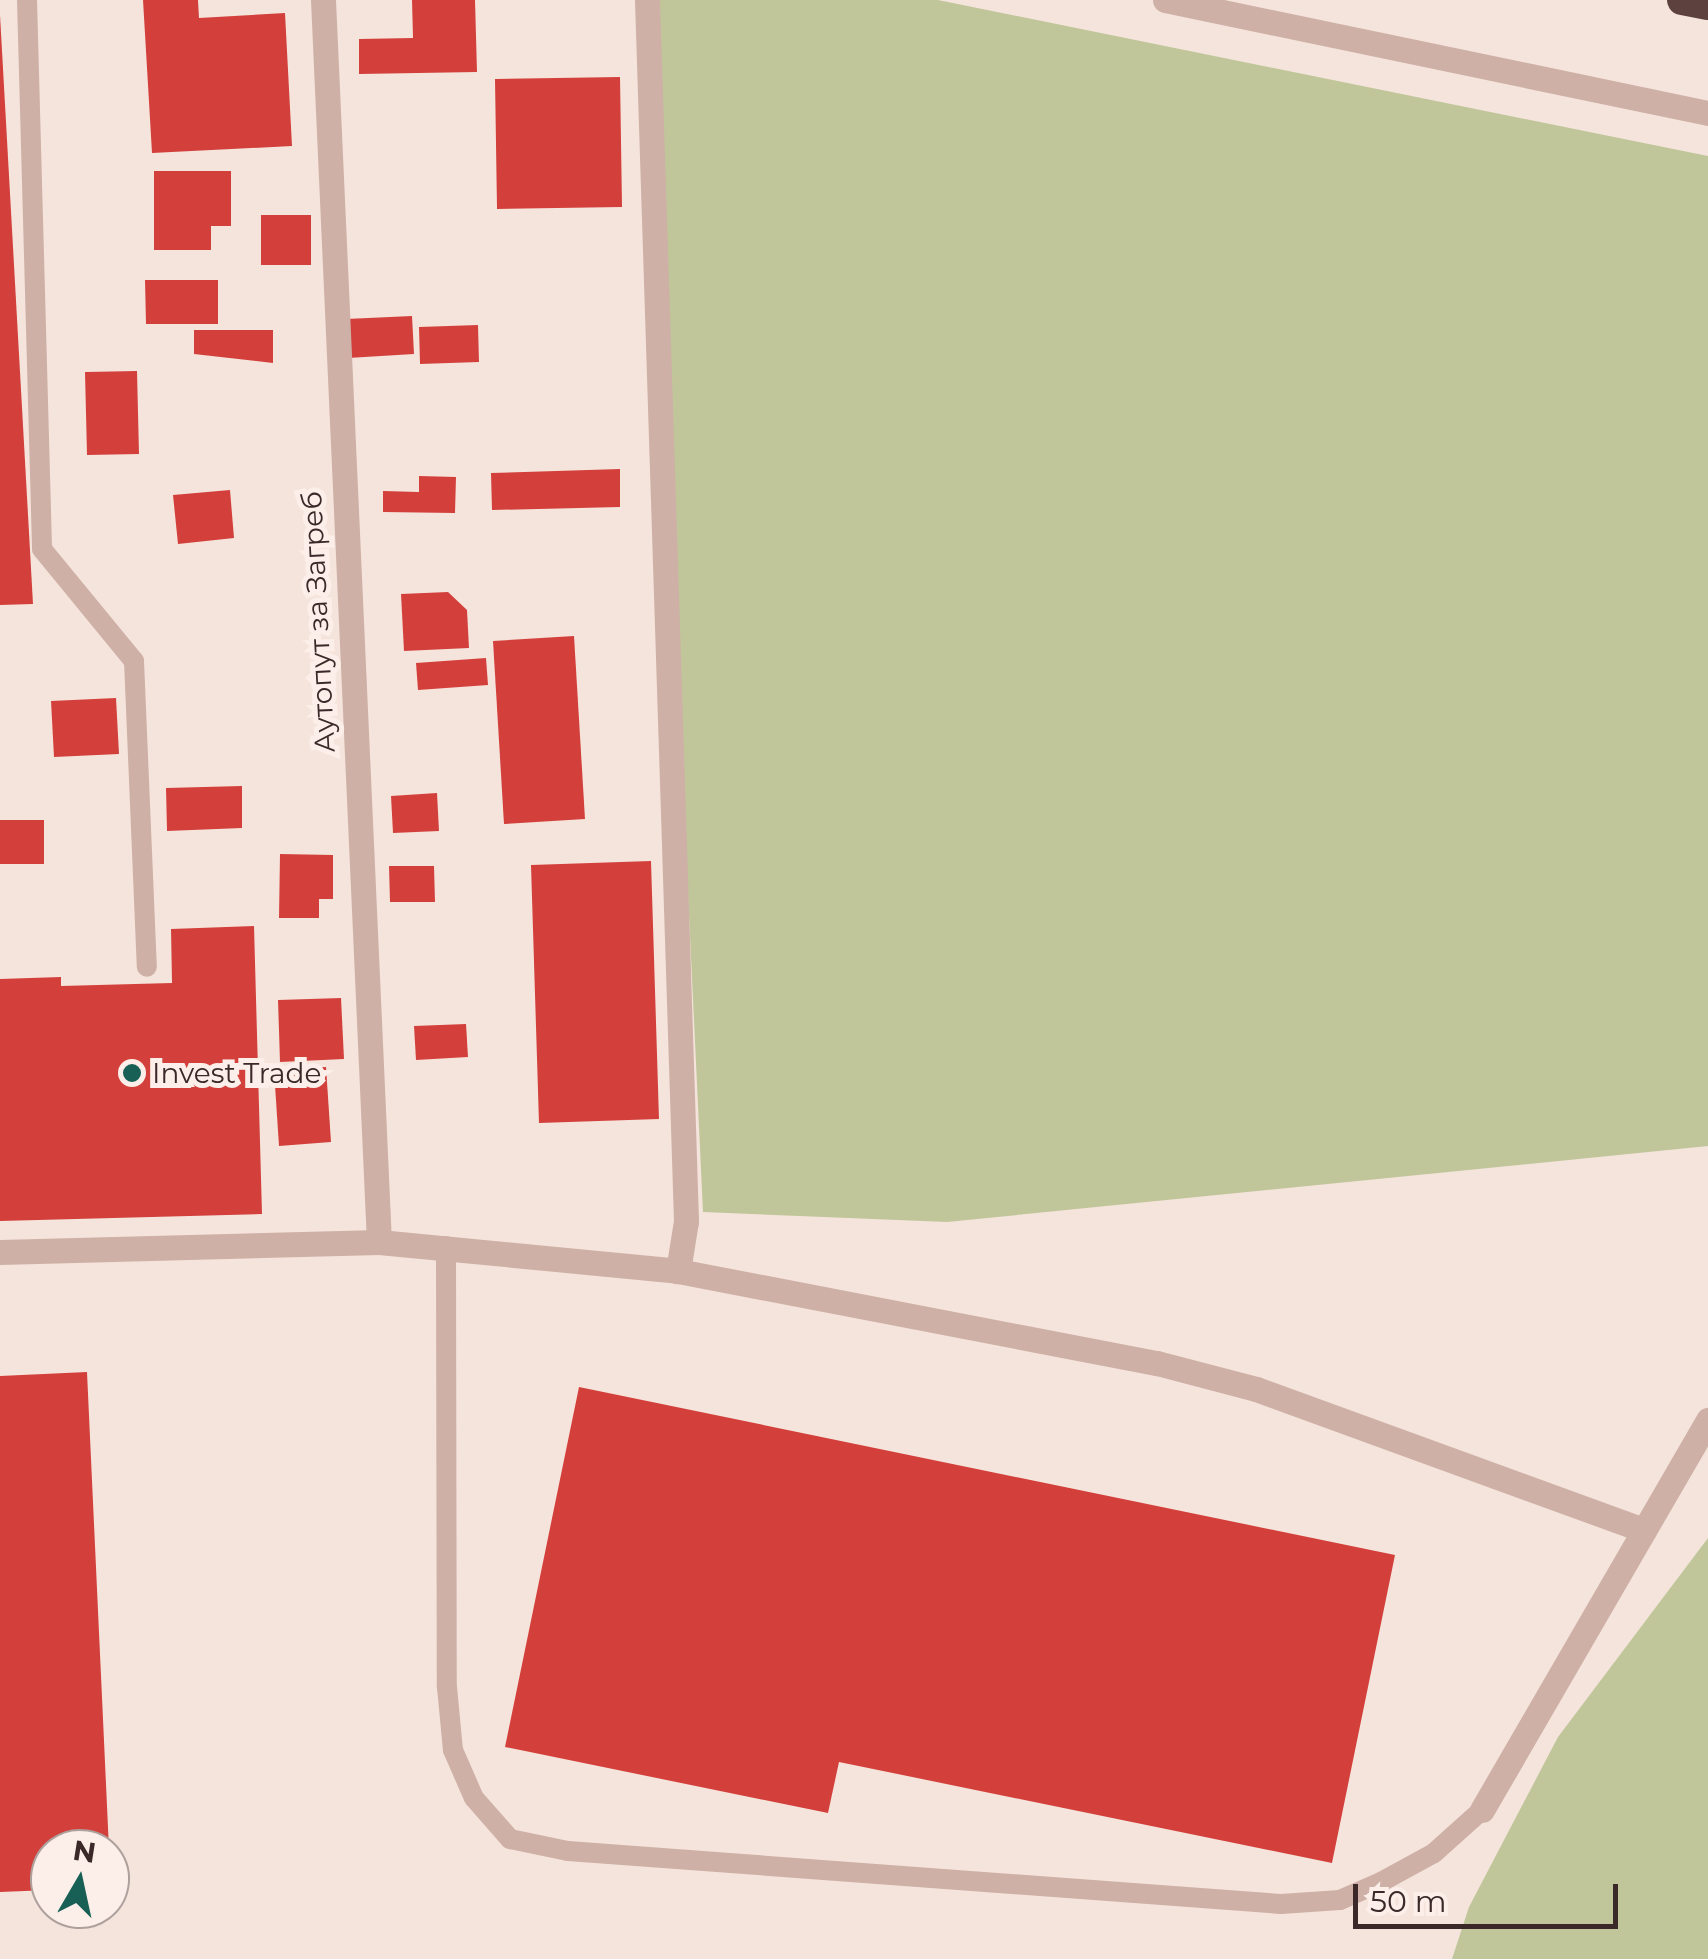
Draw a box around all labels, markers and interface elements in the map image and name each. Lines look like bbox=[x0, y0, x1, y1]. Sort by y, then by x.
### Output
street label: Аутопут за Загреб bbox=[294, 490, 342, 754]
place label: Invest Trade bbox=[152, 1056, 321, 1090]
marker: Invest Trade bbox=[121, 1062, 143, 1084]
north arrow bbox=[30, 1829, 130, 1929]
text: N bbox=[71, 1833, 98, 1870]
scale bar bbox=[1358, 1864, 1623, 1926]
text: 50 m bbox=[1370, 1883, 1447, 1920]

